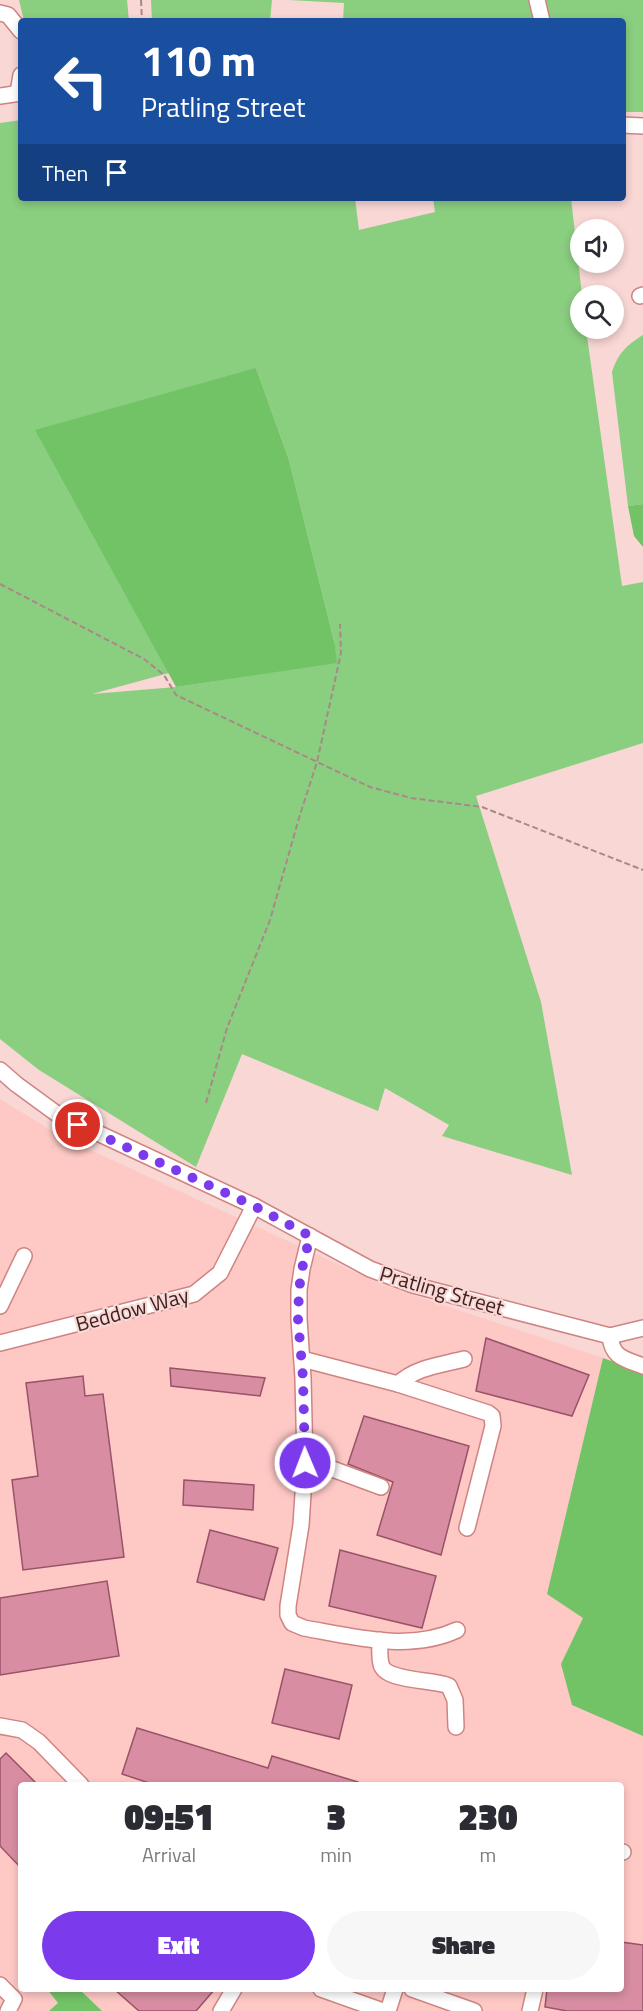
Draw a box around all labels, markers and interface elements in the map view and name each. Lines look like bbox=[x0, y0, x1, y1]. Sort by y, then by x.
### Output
text: 110 m bbox=[141, 28, 256, 92]
icon: left bbox=[42, 42, 120, 120]
text: Pratling Street bbox=[141, 86, 305, 127]
text: Then bbox=[42, 156, 88, 190]
icon: arrive bbox=[100, 156, 133, 189]
map controls bbox=[570, 219, 624, 339]
button: sound bbox=[570, 219, 624, 273]
button: search bbox=[570, 285, 624, 339]
pin bbox=[52, 1099, 103, 1150]
icon: arrive bbox=[61, 1108, 94, 1141]
street label: Pratling Street bbox=[376, 1257, 508, 1323]
street label: Beddow Way bbox=[72, 1279, 192, 1339]
position arrow bbox=[273, 1431, 337, 1495]
text: 09:51 bbox=[124, 1789, 214, 1844]
text: 3 bbox=[326, 1789, 346, 1844]
text: 230 bbox=[458, 1789, 518, 1844]
text: Arrival bbox=[142, 1839, 196, 1870]
text: min bbox=[320, 1839, 352, 1870]
text: m bbox=[480, 1839, 496, 1870]
button: Exit bbox=[42, 1911, 315, 1980]
button: Share bbox=[327, 1911, 600, 1980]

